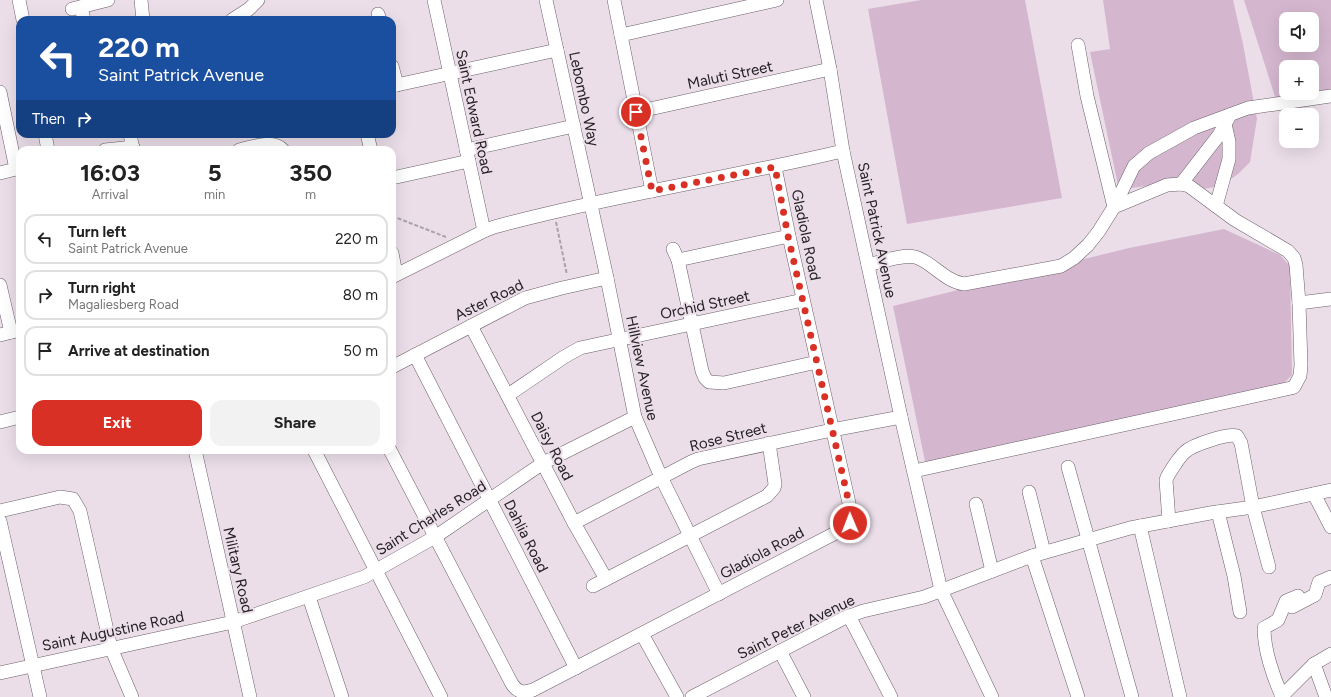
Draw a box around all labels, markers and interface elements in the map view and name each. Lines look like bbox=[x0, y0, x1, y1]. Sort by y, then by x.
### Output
map controls bbox=[1279, 12, 1319, 148]
button: sound bbox=[1279, 12, 1319, 52]
text: 220 m bbox=[98, 30, 180, 64]
icon: left bbox=[32, 32, 84, 84]
street label: Saint Edward Road bbox=[452, 48, 496, 176]
street label: Lebombo Way bbox=[565, 50, 603, 148]
street label: Maluti Street bbox=[686, 57, 775, 93]
button: + bbox=[1279, 60, 1319, 100]
text: Saint Patrick Avenue bbox=[98, 64, 264, 86]
pin bbox=[619, 95, 653, 129]
icon: arrive bbox=[625, 101, 647, 123]
icon: right bbox=[73, 108, 95, 130]
button: − bbox=[1279, 108, 1319, 148]
text: Then bbox=[32, 110, 65, 128]
text: 16:03 bbox=[80, 158, 140, 187]
text: 5 bbox=[208, 158, 222, 187]
text: 350 bbox=[289, 158, 332, 187]
street label: Saint Patrick Avenue bbox=[854, 160, 900, 300]
text: Arrival bbox=[92, 187, 128, 202]
text: min bbox=[204, 187, 225, 202]
text: m bbox=[305, 187, 316, 202]
street label: Gladiola Road bbox=[788, 188, 824, 282]
text: Turn left bbox=[68, 223, 126, 241]
icon: left bbox=[34, 228, 56, 250]
text: 220 m bbox=[335, 230, 378, 248]
text: Saint Patrick Avenue bbox=[68, 241, 188, 256]
street label: Aster Road bbox=[452, 276, 526, 324]
text: Turn right bbox=[68, 279, 136, 297]
icon: right bbox=[34, 284, 56, 306]
text: 80 m bbox=[343, 286, 378, 304]
street label: Orchid Street bbox=[659, 287, 752, 323]
text: Magaliesberg Road bbox=[68, 297, 179, 312]
street label: Hillview Avenue bbox=[622, 314, 662, 422]
icon: arrive bbox=[34, 340, 56, 362]
text: Arrive at destination bbox=[68, 342, 209, 360]
text: 50 m bbox=[343, 342, 378, 360]
button: Exit bbox=[32, 400, 202, 446]
button: Share bbox=[210, 400, 380, 446]
street label: Daisy Road bbox=[527, 409, 577, 483]
street label: Rose Street bbox=[688, 419, 769, 455]
street label: Saint Charles Road bbox=[372, 477, 490, 559]
street label: Dahlia Road bbox=[500, 497, 552, 575]
position arrow bbox=[829, 502, 871, 544]
street label: Gladiola Road bbox=[717, 523, 807, 583]
street label: Military Road bbox=[219, 525, 257, 615]
street label: Saint Peter Avenue bbox=[734, 591, 858, 663]
street label: Saint Augustine Road bbox=[40, 607, 186, 655]

